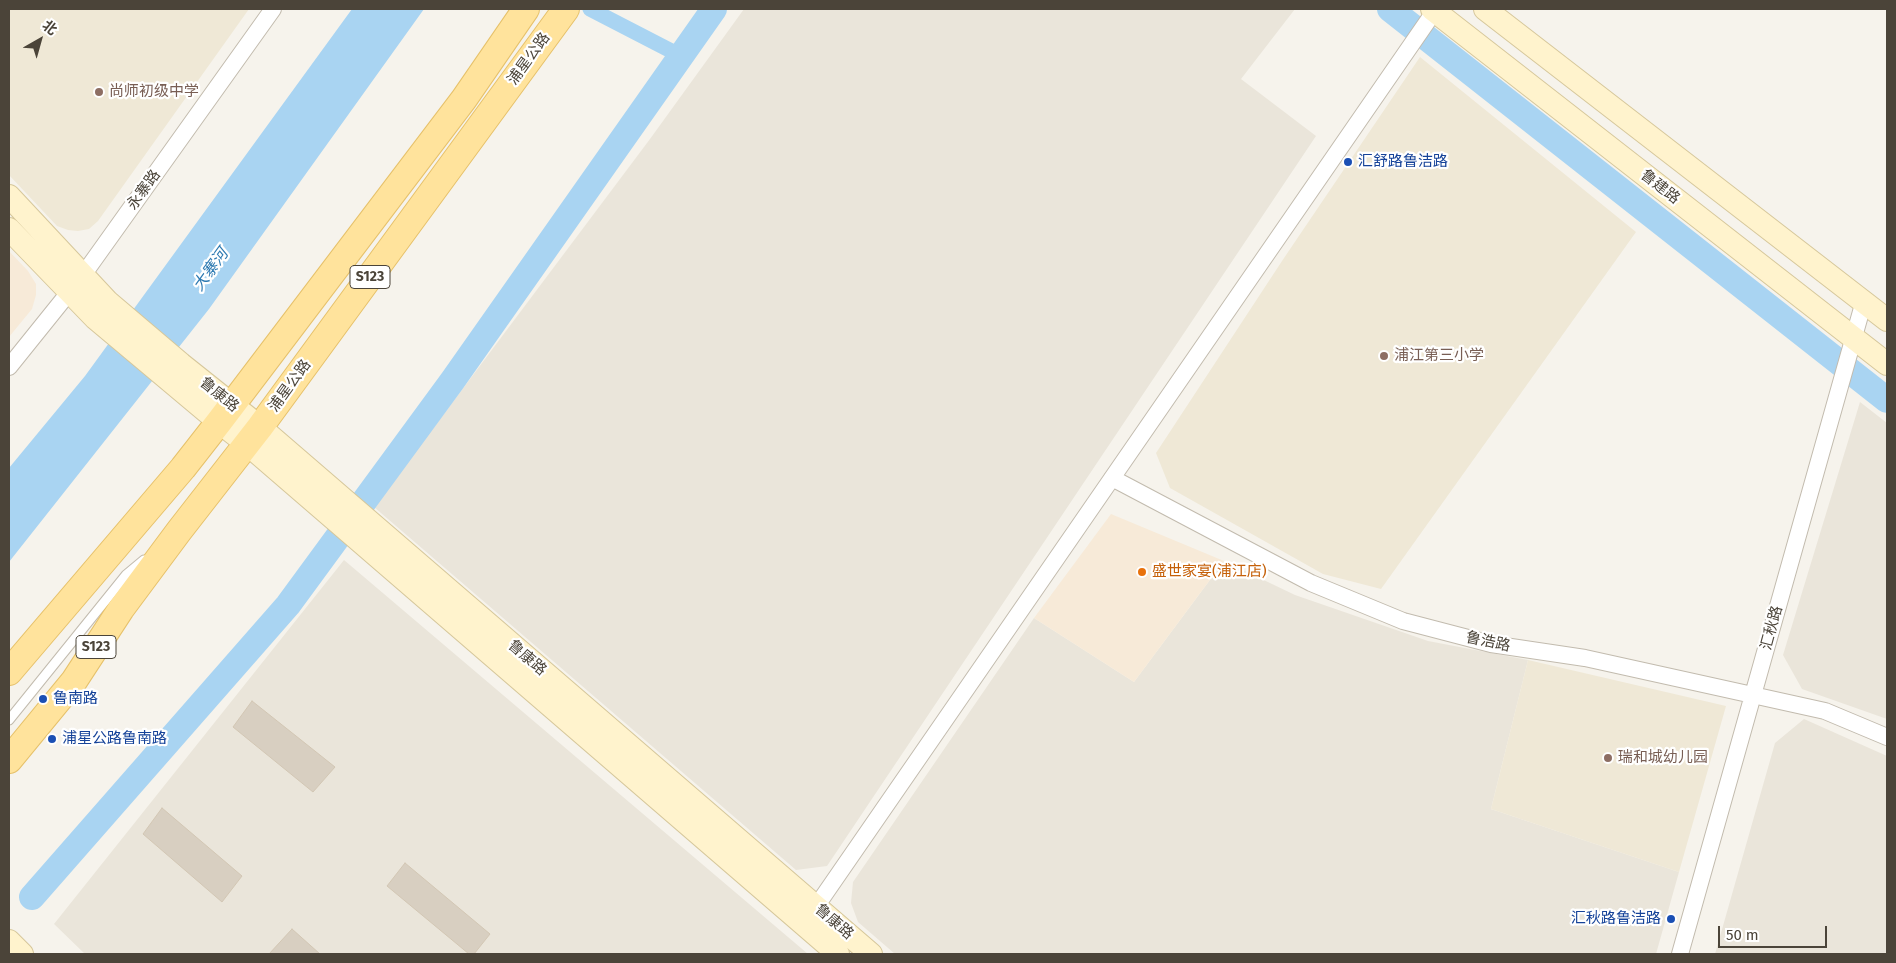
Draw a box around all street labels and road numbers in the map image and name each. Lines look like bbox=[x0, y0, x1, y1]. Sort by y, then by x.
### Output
street label: 浦星公路 bbox=[504, 29, 554, 89]
street label: 鲁建路 bbox=[1637, 166, 1683, 208]
street label: 永寨路 bbox=[123, 167, 165, 213]
road number: S123 bbox=[350, 266, 390, 288]
street label: 浦星公路 bbox=[265, 356, 315, 416]
street label: 鲁康路 bbox=[196, 374, 242, 416]
street label: 汇秋路 bbox=[1757, 604, 1787, 652]
street label: 鲁浩路 bbox=[1464, 629, 1512, 655]
road number: S123 bbox=[76, 636, 116, 659]
street label: 鲁康路 bbox=[504, 636, 550, 680]
street label: 鲁康路 bbox=[811, 900, 857, 944]

